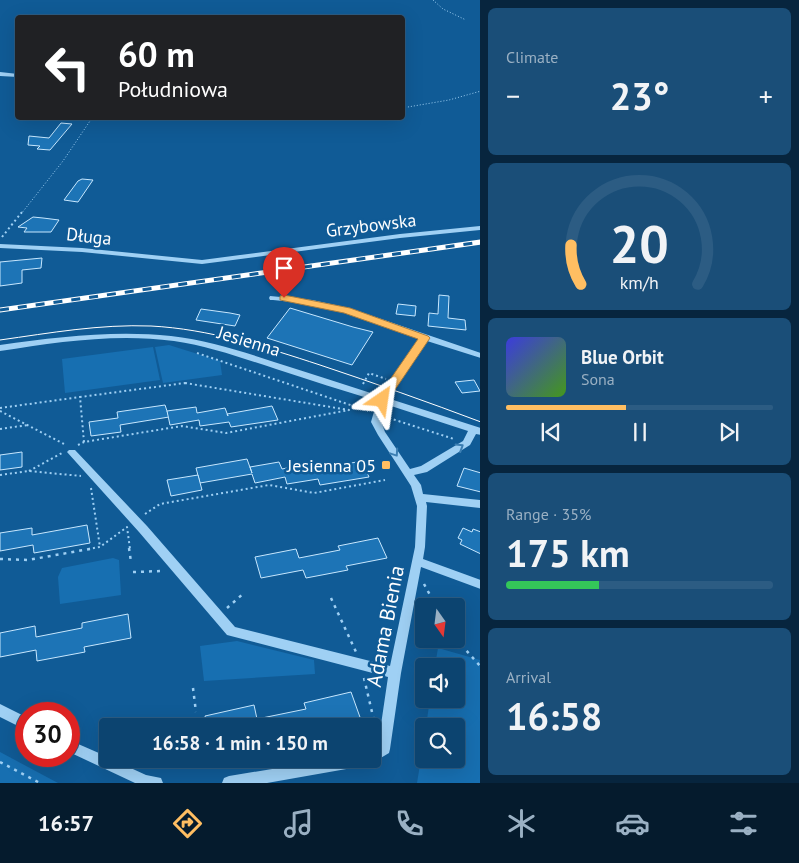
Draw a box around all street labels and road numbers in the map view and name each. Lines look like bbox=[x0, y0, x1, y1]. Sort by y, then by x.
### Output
street label: Grzybowska bbox=[324, 208, 418, 242]
street label: Długa bbox=[65, 222, 113, 250]
street label: Jesienna bbox=[214, 320, 283, 361]
street label: Adama Bienia bbox=[360, 563, 410, 689]

